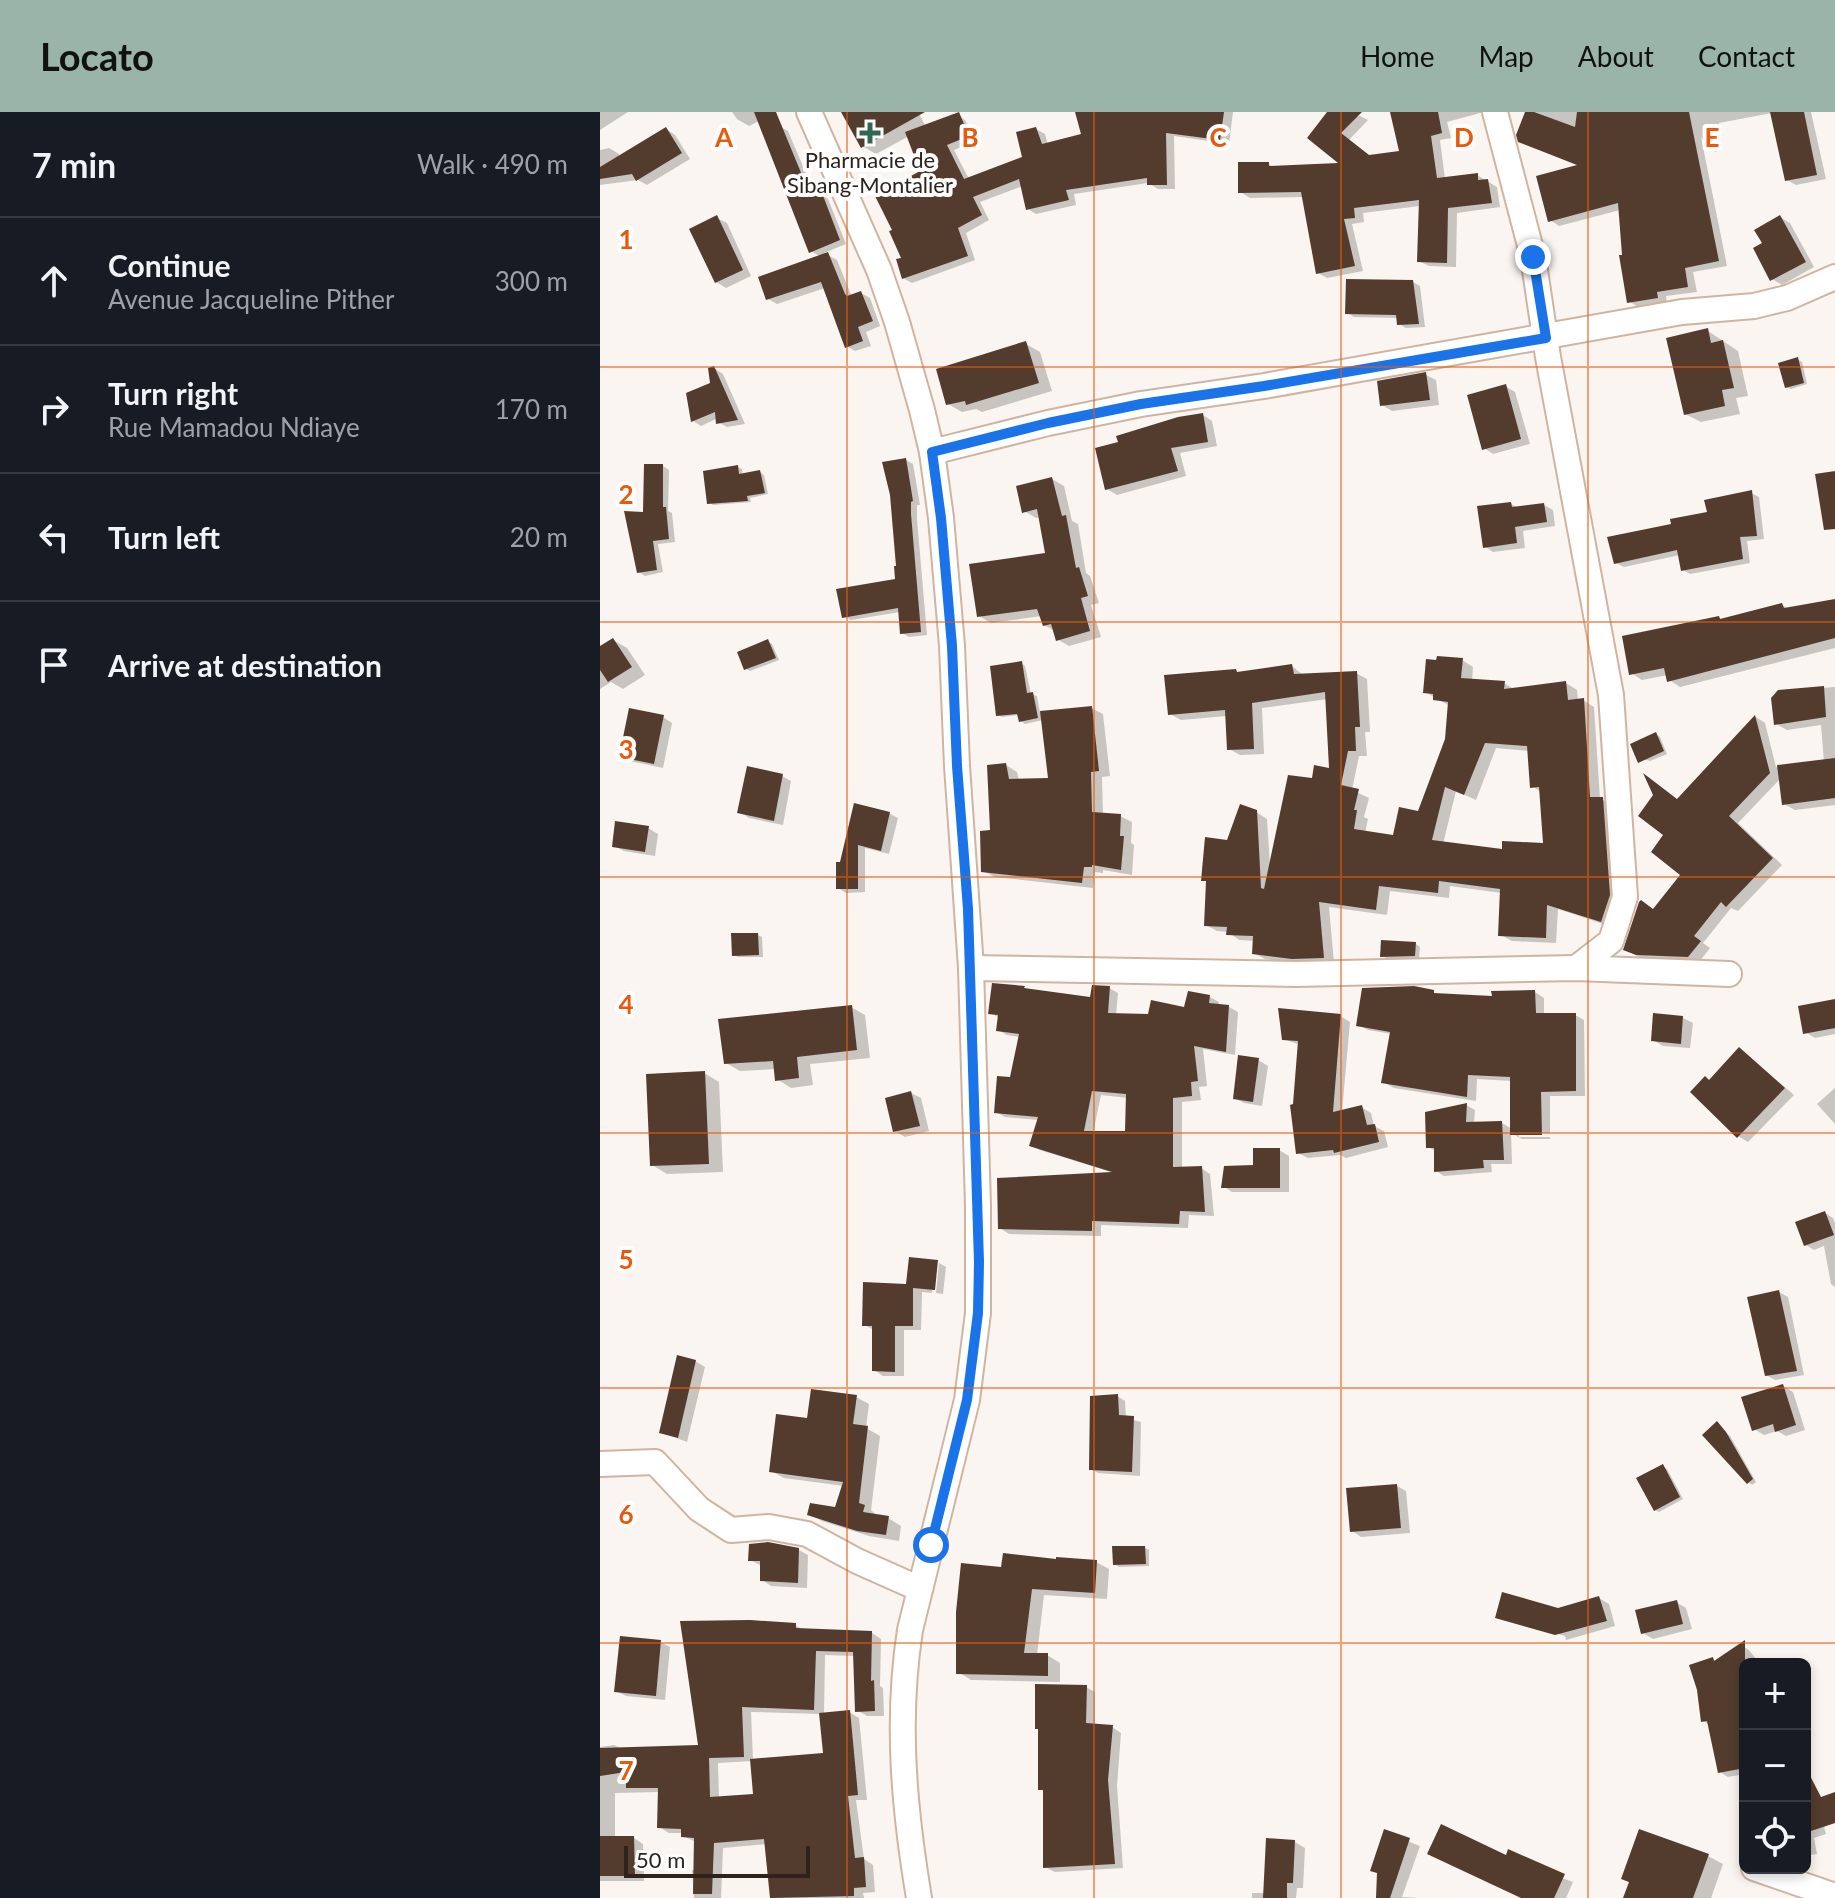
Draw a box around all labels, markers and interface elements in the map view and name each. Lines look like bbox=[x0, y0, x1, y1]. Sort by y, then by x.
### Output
text: Locato bbox=[40, 33, 154, 79]
text: Home bbox=[1360, 39, 1435, 73]
text: Map bbox=[1479, 39, 1534, 73]
text: About bbox=[1578, 39, 1654, 73]
text: Contact bbox=[1698, 39, 1795, 73]
text: A bbox=[714, 121, 734, 153]
text: B bbox=[961, 121, 979, 153]
text: C bbox=[1209, 121, 1227, 153]
text: D bbox=[1454, 121, 1474, 153]
text: E bbox=[1705, 121, 1719, 153]
marker: Pharmacie de Sibang-Montalier bbox=[861, 124, 879, 142]
text: 7 min bbox=[32, 144, 116, 185]
place label: Pharmacie de Sibang-Montalier bbox=[787, 146, 953, 198]
text: Walk · 490 m bbox=[417, 148, 568, 180]
text: 1 bbox=[618, 223, 634, 255]
route end bbox=[1515, 239, 1551, 275]
text: Continue bbox=[108, 247, 231, 283]
icon: ahead bbox=[32, 259, 76, 303]
text: 300 m bbox=[495, 265, 568, 297]
text: Avenue Jacqueline Pither bbox=[108, 283, 394, 315]
text: Turn right bbox=[108, 375, 238, 411]
icon: right bbox=[32, 387, 76, 431]
text: 170 m bbox=[495, 393, 568, 425]
text: Rue Mamadou Ndiaye bbox=[108, 411, 360, 443]
text: 2 bbox=[618, 478, 634, 510]
icon: left bbox=[32, 515, 76, 559]
text: Turn left bbox=[108, 519, 220, 555]
text: 20 m bbox=[510, 521, 568, 553]
icon: arrive bbox=[32, 643, 76, 687]
text: Arrive at destination bbox=[108, 647, 382, 683]
text: 3 bbox=[618, 733, 634, 765]
text: 4 bbox=[618, 988, 634, 1020]
text: 5 bbox=[618, 1243, 634, 1275]
text: 6 bbox=[618, 1498, 634, 1530]
route start bbox=[913, 1527, 949, 1563]
map controls bbox=[1739, 1658, 1811, 1874]
button: + bbox=[1739, 1658, 1811, 1730]
button: − bbox=[1739, 1730, 1811, 1802]
text: 7 bbox=[618, 1754, 634, 1786]
button: locate bbox=[1739, 1802, 1811, 1874]
scale bar bbox=[624, 1842, 810, 1878]
text: 50 m bbox=[636, 1846, 685, 1873]

